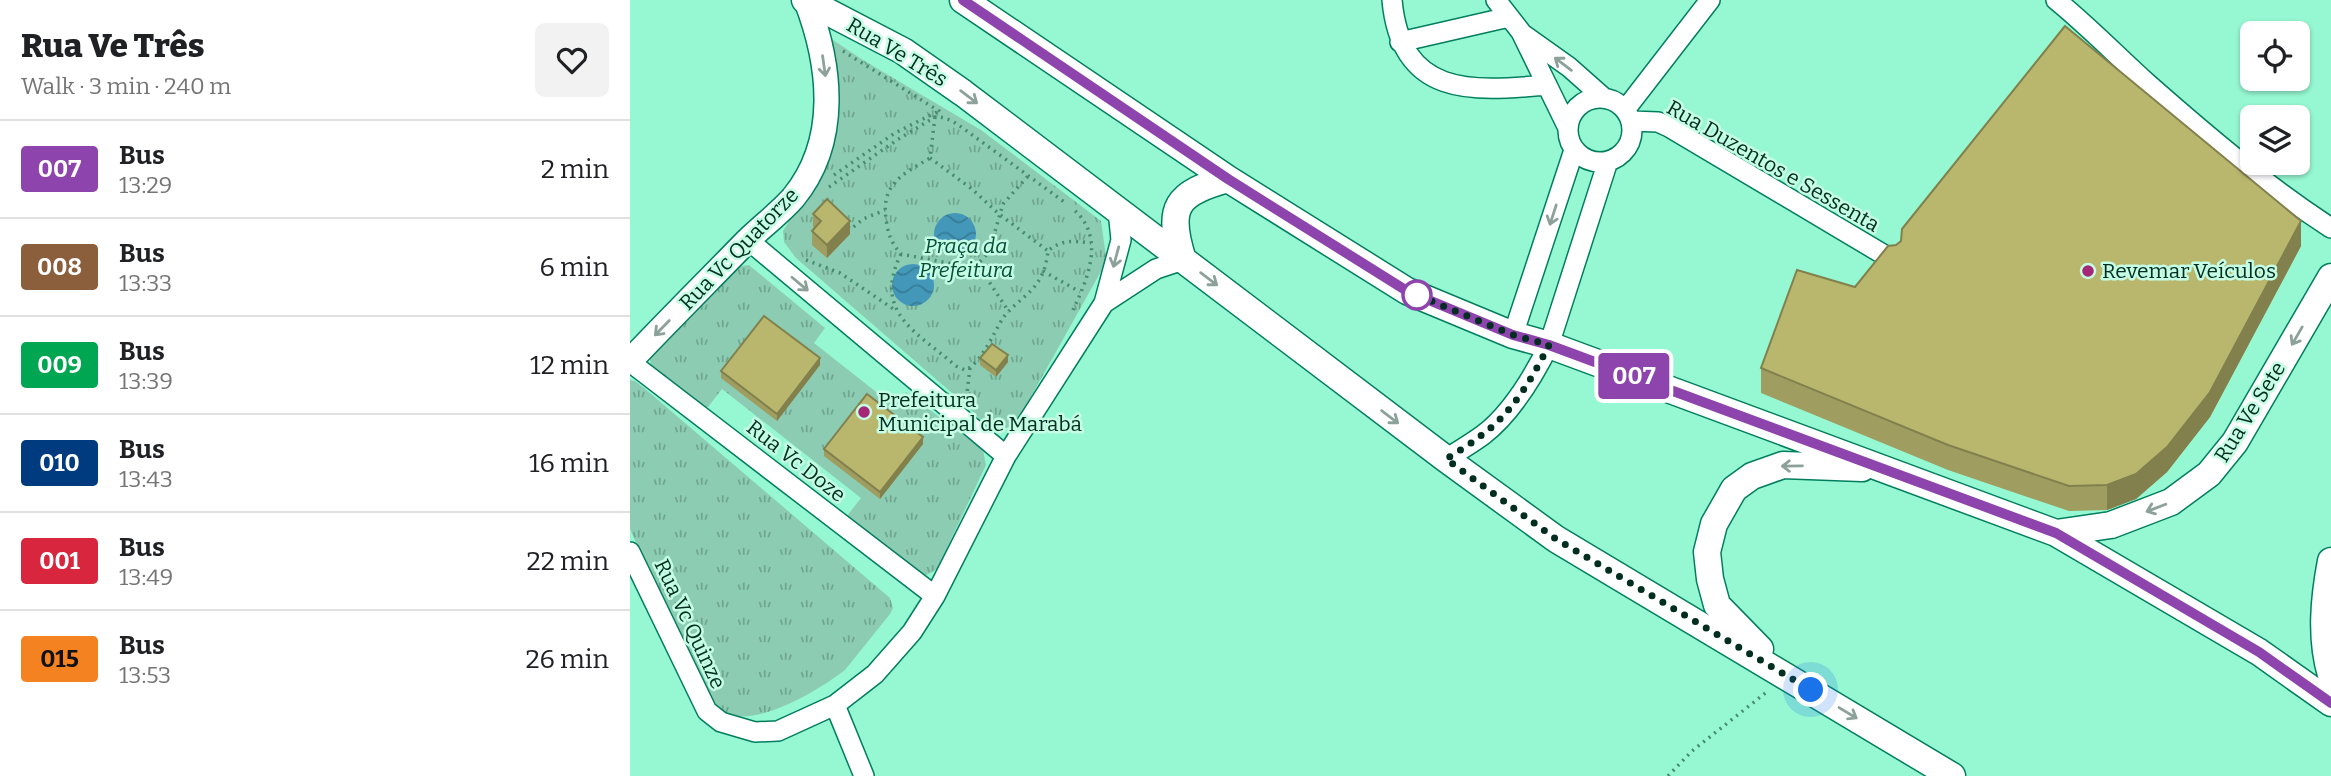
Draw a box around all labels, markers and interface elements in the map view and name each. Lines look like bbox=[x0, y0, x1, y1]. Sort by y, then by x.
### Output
street label: Rua Ve Três bbox=[842, 12, 952, 92]
map controls bbox=[2240, 21, 2310, 175]
button: locate bbox=[2240, 21, 2310, 91]
button: heart bbox=[535, 23, 609, 97]
text: Rua Ve Três bbox=[21, 26, 204, 66]
one-way arrow bbox=[818, 54, 831, 76]
one-way arrow bbox=[1555, 56, 1573, 71]
text: Walk · 3 min · 240 m bbox=[21, 72, 231, 100]
one-way arrow bbox=[959, 90, 978, 105]
street label: Rua Duzentos e Sessenta bbox=[1662, 94, 1885, 238]
button: layers bbox=[2240, 105, 2310, 175]
text: Bus bbox=[119, 140, 165, 171]
text: 2 min bbox=[541, 154, 609, 185]
text: 007 bbox=[38, 155, 81, 183]
text: 13:29 bbox=[119, 171, 172, 199]
street label: Rua Vc Quatorze bbox=[674, 182, 804, 316]
one-way arrow bbox=[1546, 204, 1559, 226]
park label: Praça da Prefeitura bbox=[919, 233, 1013, 283]
text: Bus bbox=[119, 238, 165, 269]
one-way arrow bbox=[1109, 245, 1122, 268]
text: 6 min bbox=[540, 252, 609, 283]
text: 008 bbox=[37, 253, 82, 281]
place label: Revemar Veículos bbox=[2102, 258, 2276, 284]
marker: Revemar Veículos bbox=[2080, 263, 2096, 279]
text: 13:33 bbox=[119, 269, 172, 297]
one-way arrow bbox=[1199, 271, 1218, 286]
one-way arrow bbox=[791, 276, 809, 292]
unlabelled marker bbox=[1402, 280, 1432, 310]
one-way arrow bbox=[653, 319, 670, 336]
one-way arrow bbox=[2290, 325, 2304, 345]
text: Bus bbox=[119, 336, 165, 367]
text: 12 min bbox=[530, 350, 609, 381]
text: 009 bbox=[37, 351, 82, 379]
line badge: 007 bbox=[1594, 353, 1674, 399]
street label: Rua Ve Sete bbox=[2209, 357, 2291, 467]
text: 007 bbox=[1612, 362, 1656, 390]
text: 13:39 bbox=[119, 367, 173, 395]
place label: Prefeitura Municipal de Marabá bbox=[878, 387, 1083, 437]
marker: Prefeitura Municipal de Marabá bbox=[856, 404, 872, 420]
one-way arrow bbox=[1380, 409, 1399, 424]
street label: Rua Vc Doze bbox=[741, 414, 851, 508]
text: Bus bbox=[119, 434, 165, 465]
text: 16 min bbox=[529, 448, 609, 479]
text: 010 bbox=[39, 449, 80, 477]
one-way arrow bbox=[1781, 459, 1804, 473]
text: 13:43 bbox=[119, 465, 173, 493]
one-way arrow bbox=[2146, 502, 2168, 515]
text: Bus bbox=[119, 532, 165, 563]
text: 22 min bbox=[527, 546, 609, 577]
text: 001 bbox=[39, 547, 80, 575]
street label: Rua Vc Quinze bbox=[649, 555, 731, 693]
text: 13:49 bbox=[119, 563, 173, 591]
text: Bus bbox=[119, 630, 165, 661]
text: 26 min bbox=[525, 644, 609, 675]
text: 015 bbox=[40, 645, 79, 673]
text: 13:53 bbox=[119, 661, 171, 689]
your location bbox=[1793, 672, 1828, 707]
one-way arrow bbox=[1837, 706, 1857, 720]

